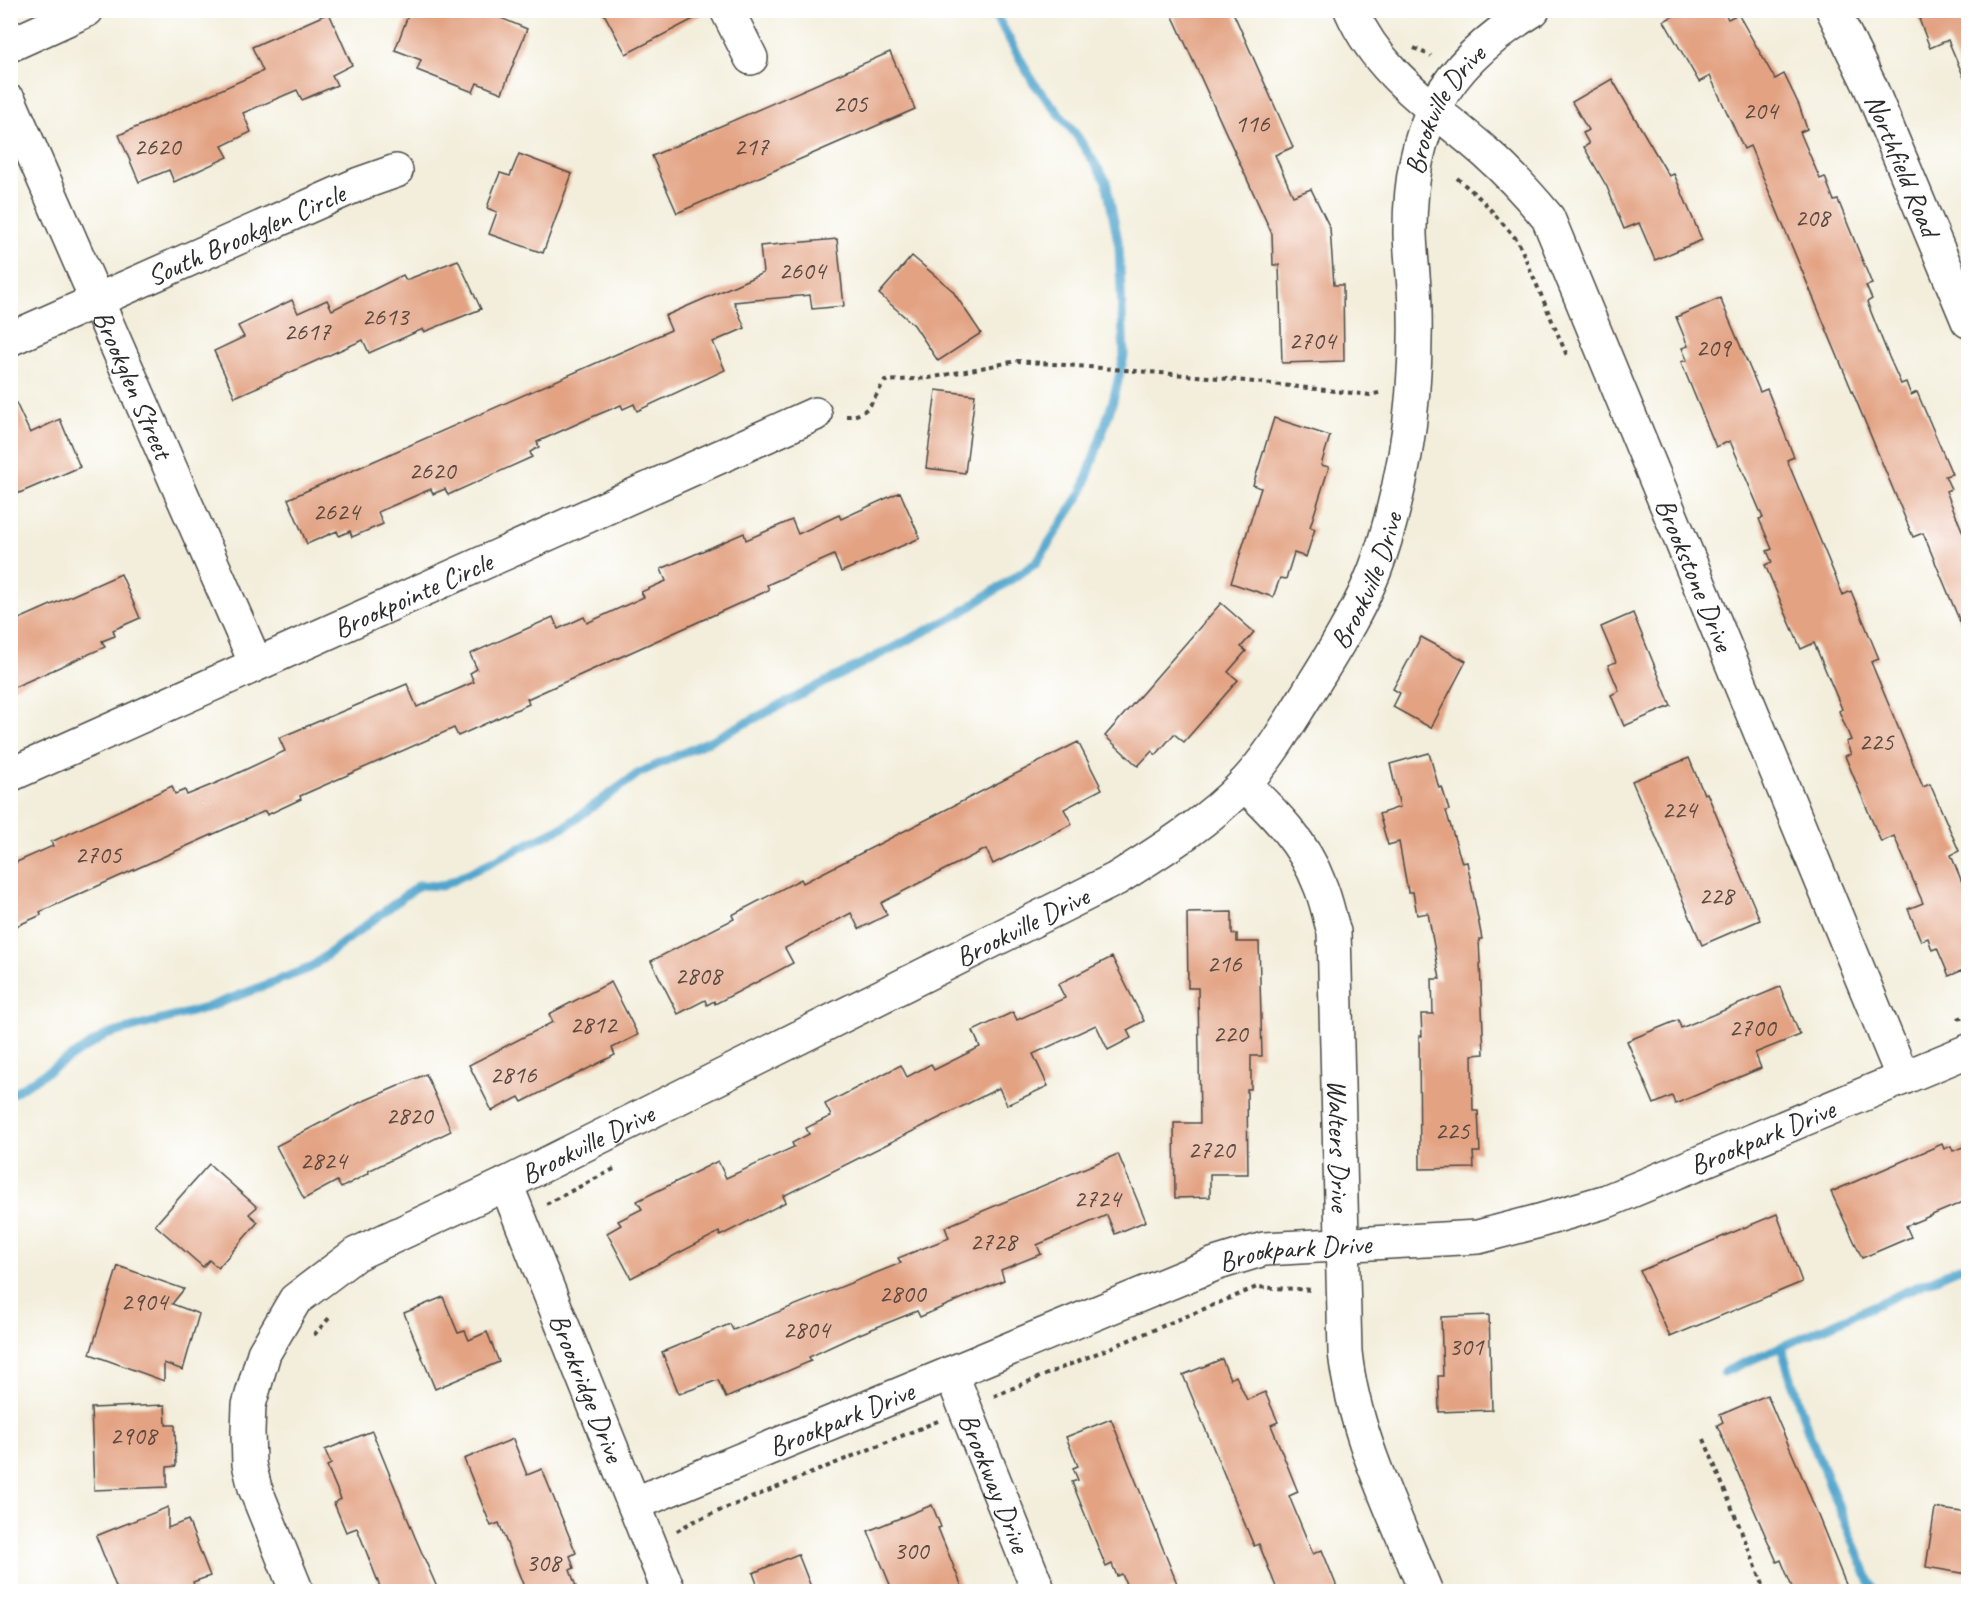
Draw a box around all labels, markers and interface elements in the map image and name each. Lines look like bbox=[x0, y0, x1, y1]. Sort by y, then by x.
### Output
street label: Brookville Drive bbox=[1397, 35, 1493, 177]
house number: 205 bbox=[832, 87, 869, 120]
street label: Northfield Road bbox=[1858, 88, 1950, 245]
house number: 204 bbox=[1742, 94, 1780, 127]
house number: 116 bbox=[1234, 107, 1271, 140]
house number: 2620 bbox=[134, 130, 183, 163]
house number: 217 bbox=[733, 130, 770, 163]
street label: South Brookglen Circle bbox=[141, 174, 352, 293]
house number: 208 bbox=[1794, 201, 1832, 234]
house number: 2604 bbox=[779, 254, 828, 287]
house number: 2613 bbox=[362, 300, 411, 333]
street label: Brookglen Street bbox=[86, 305, 182, 466]
house number: 2617 bbox=[284, 315, 332, 348]
house number: 2704 bbox=[1289, 324, 1338, 357]
house number: 209 bbox=[1695, 331, 1733, 364]
house number: 2620 bbox=[409, 454, 458, 487]
street label: Brookstone Drive bbox=[1648, 493, 1743, 657]
house number: 2624 bbox=[313, 495, 362, 528]
street label: Brookville Drive bbox=[1321, 507, 1410, 655]
street label: Brookpointe Circle bbox=[327, 543, 499, 645]
house number: 225 bbox=[1858, 725, 1895, 758]
house number: 224 bbox=[1661, 793, 1699, 826]
house number: 2705 bbox=[75, 838, 123, 871]
street label: Brookville Drive bbox=[949, 877, 1096, 974]
house number: 228 bbox=[1698, 879, 1736, 912]
house number: 216 bbox=[1206, 947, 1243, 980]
house number: 2808 bbox=[675, 959, 724, 992]
house number: 2812 bbox=[570, 1008, 619, 1041]
house number: 2700 bbox=[1729, 1011, 1778, 1044]
house number: 220 bbox=[1212, 1017, 1250, 1050]
house number: 2816 bbox=[490, 1058, 538, 1091]
street label: Walters Drive bbox=[1320, 1079, 1359, 1214]
street label: Brookpark Drive bbox=[1684, 1090, 1842, 1182]
street label: Brookville Drive bbox=[515, 1095, 661, 1191]
house number: 2820 bbox=[386, 1099, 435, 1132]
house number: 225 bbox=[1434, 1114, 1471, 1147]
house number: 2720 bbox=[1188, 1133, 1237, 1166]
house number: 2824 bbox=[300, 1144, 349, 1177]
house number: 2724 bbox=[1074, 1182, 1123, 1215]
house number: 2728 bbox=[970, 1225, 1019, 1258]
street label: Brookpark Drive bbox=[1214, 1225, 1374, 1279]
house number: 2800 bbox=[879, 1277, 928, 1310]
house number: 2904 bbox=[121, 1285, 170, 1318]
street label: Brookridge Drive bbox=[542, 1308, 633, 1468]
house number: 2804 bbox=[783, 1313, 832, 1346]
house number: 301 bbox=[1448, 1330, 1485, 1363]
street label: Brookpark Drive bbox=[763, 1372, 921, 1464]
street label: Brookway Drive bbox=[951, 1408, 1039, 1559]
house number: 2908 bbox=[110, 1419, 159, 1452]
house number: 300 bbox=[893, 1534, 931, 1567]
house number: 308 bbox=[525, 1546, 563, 1579]

